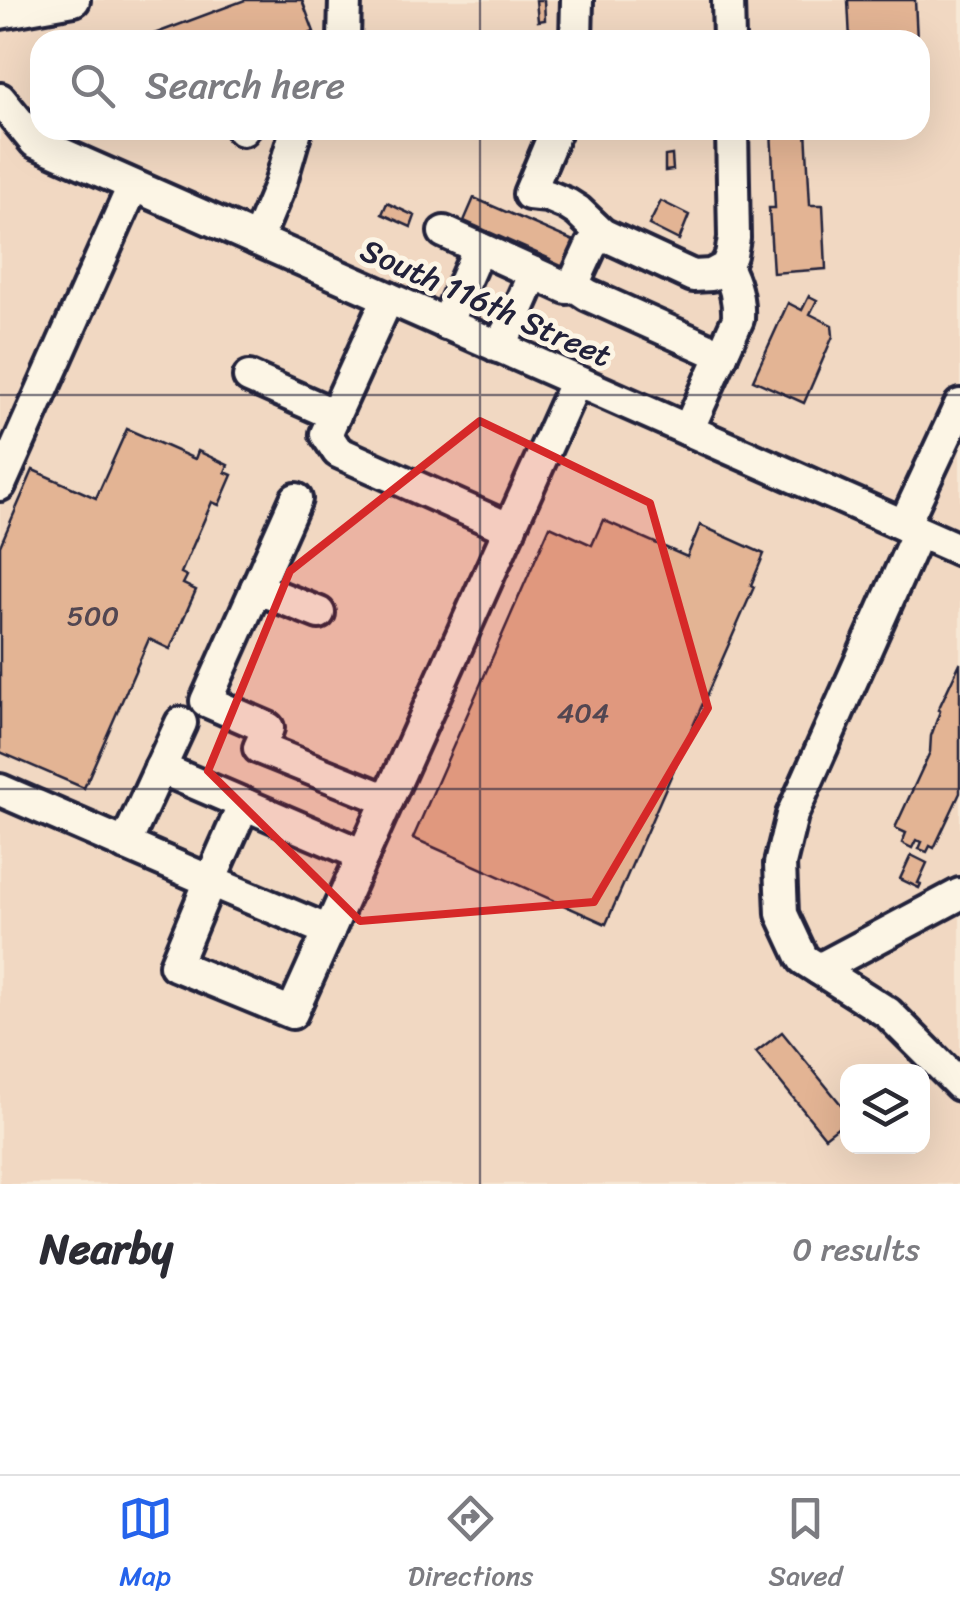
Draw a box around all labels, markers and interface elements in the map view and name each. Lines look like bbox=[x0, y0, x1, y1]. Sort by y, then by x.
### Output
search box bbox=[30, 30, 930, 140]
text: Search here bbox=[145, 52, 345, 119]
icon: search bbox=[65, 58, 120, 113]
street label: South 116th Street bbox=[351, 222, 621, 384]
house number: 500 bbox=[67, 591, 119, 640]
house number: 404 bbox=[557, 688, 609, 737]
map controls bbox=[840, 1064, 930, 1154]
button: layers bbox=[840, 1064, 930, 1154]
text: Nearby bbox=[40, 1212, 173, 1286]
text: 0 results bbox=[792, 1221, 920, 1278]
tab: Map bbox=[118, 1491, 173, 1600]
tab: Directions bbox=[408, 1491, 533, 1600]
tab: Saved bbox=[769, 1491, 842, 1600]

